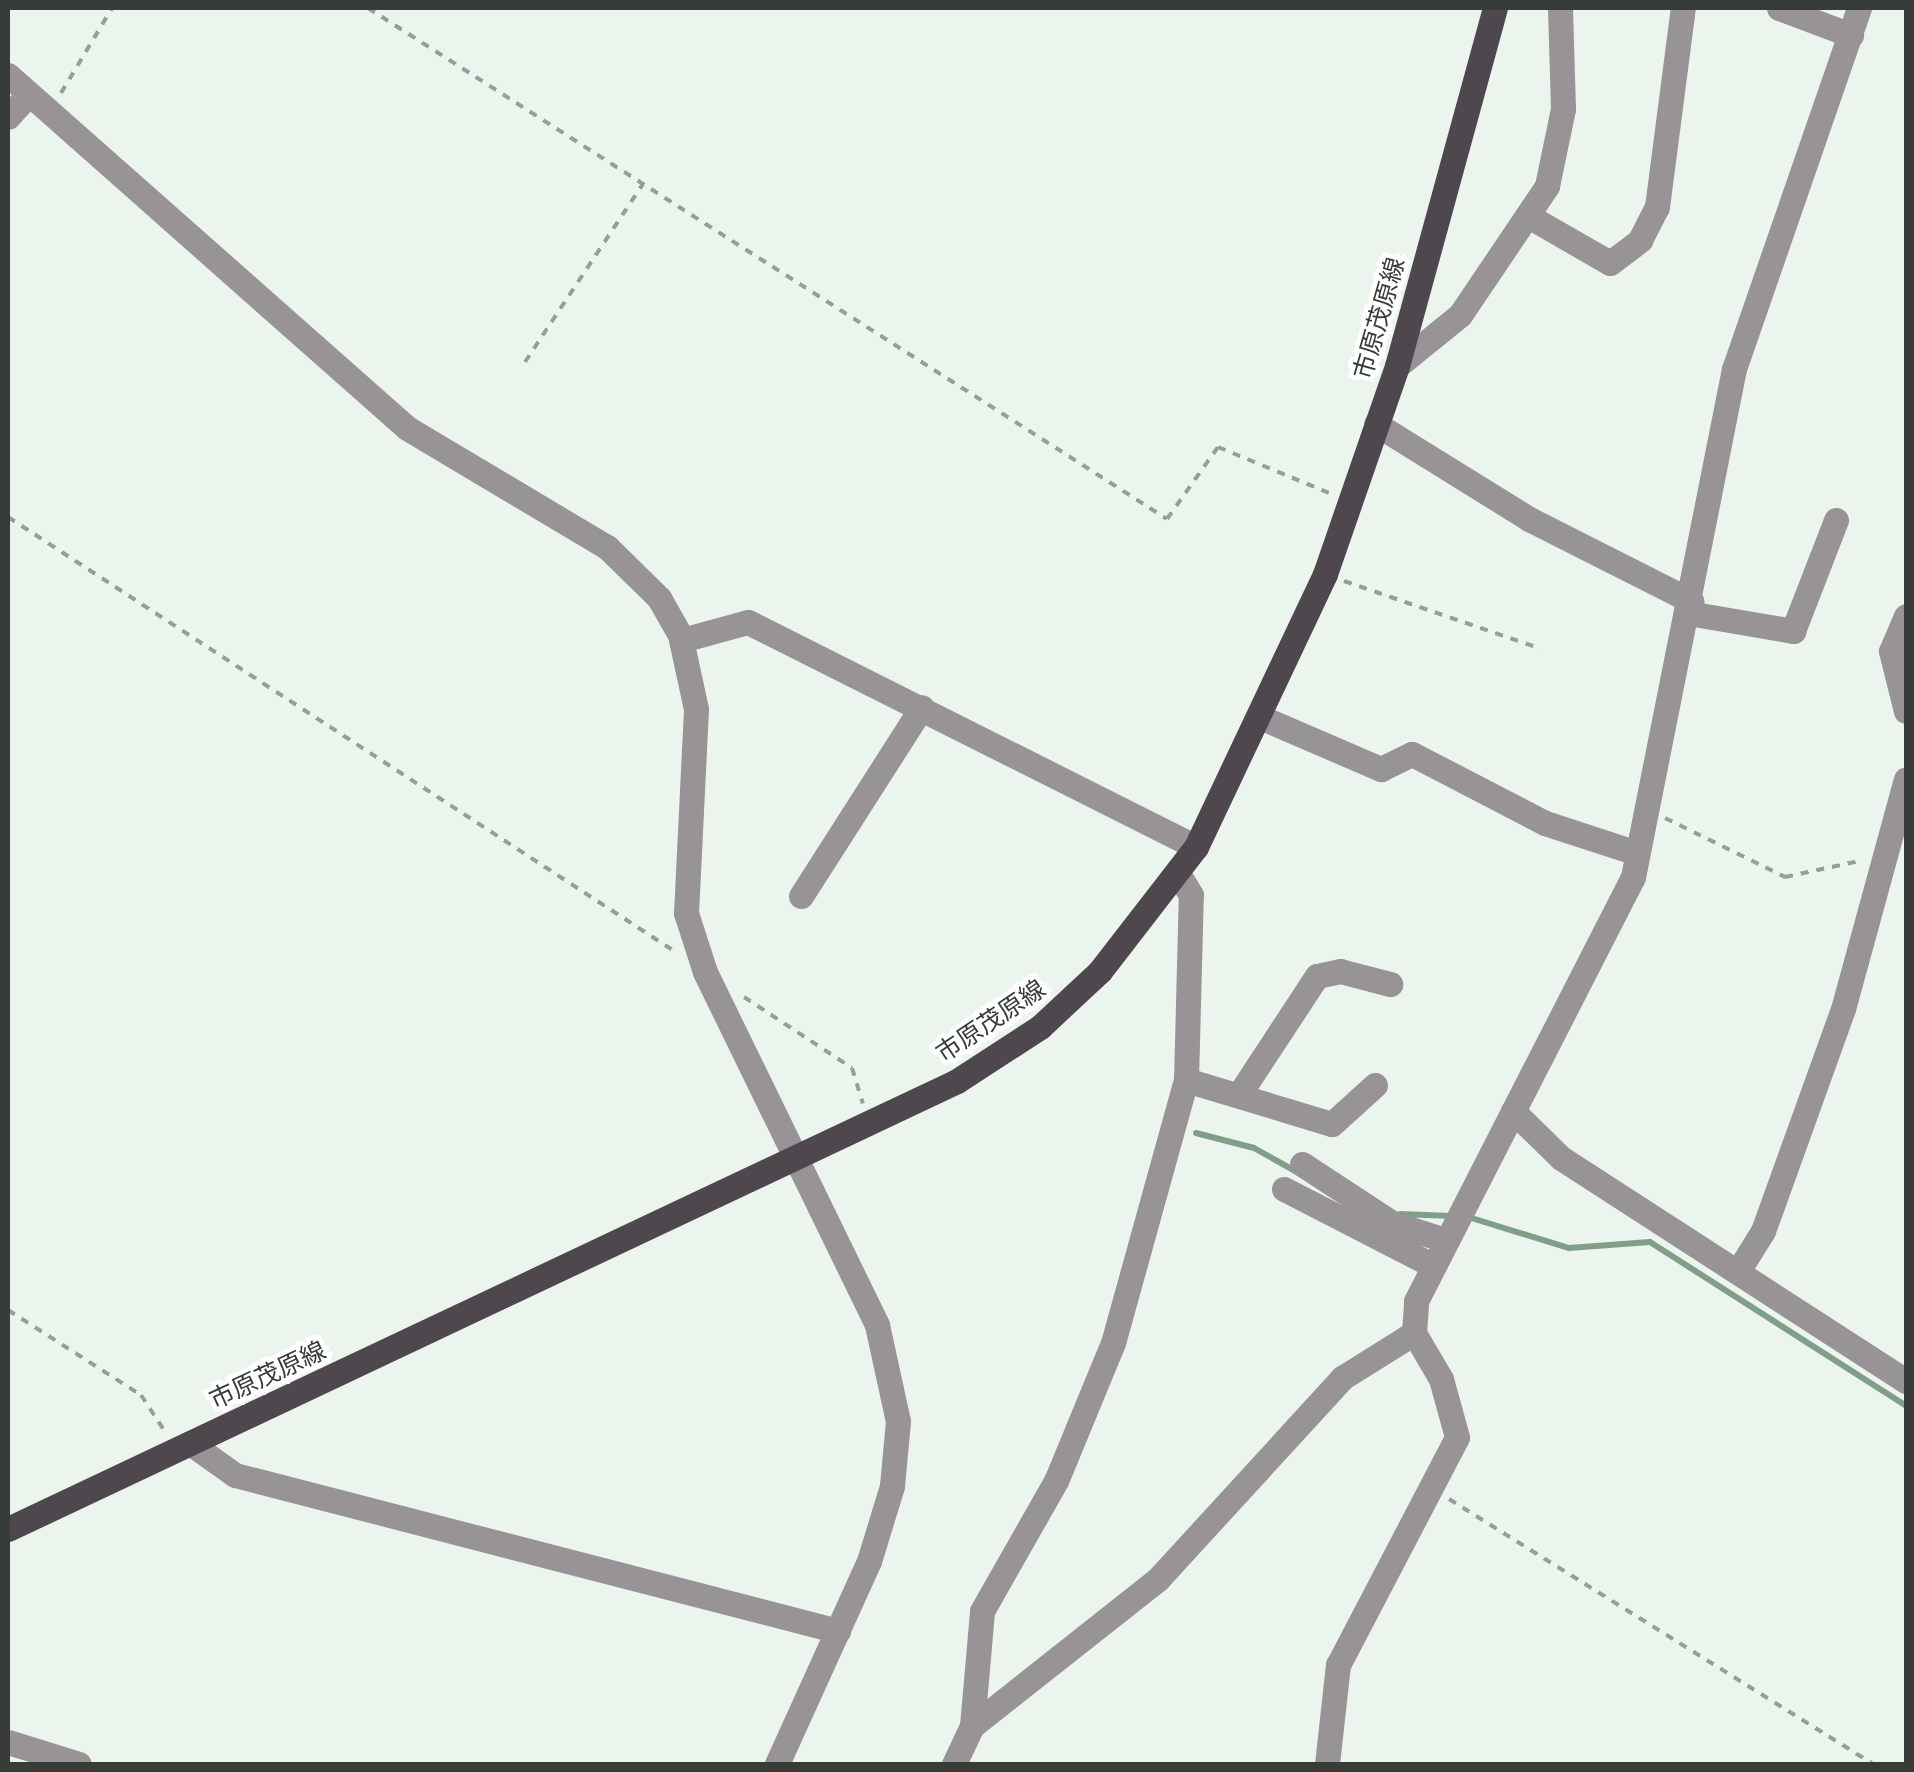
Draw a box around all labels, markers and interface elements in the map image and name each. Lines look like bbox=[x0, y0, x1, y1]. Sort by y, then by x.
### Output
street label: 市原茂原線 bbox=[1346, 254, 1410, 382]
street label: 市原茂原線 bbox=[930, 973, 1050, 1067]
street label: 市原茂原線 bbox=[204, 1334, 330, 1414]

